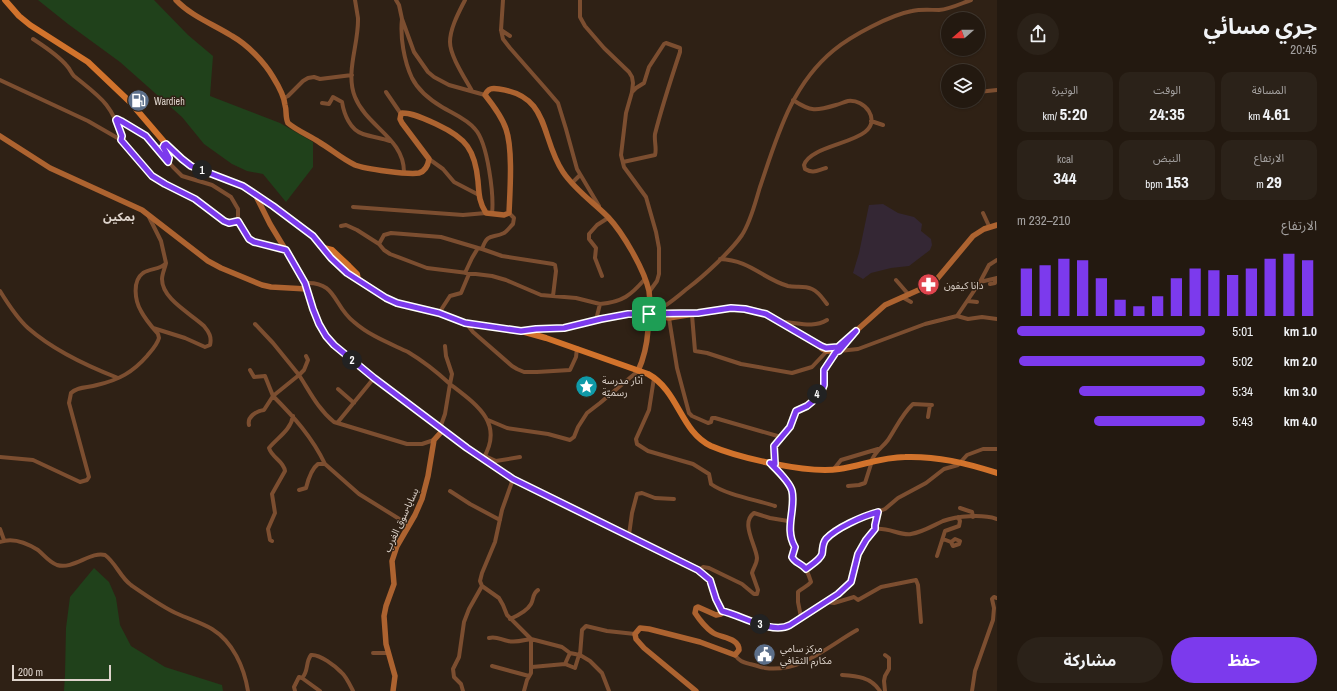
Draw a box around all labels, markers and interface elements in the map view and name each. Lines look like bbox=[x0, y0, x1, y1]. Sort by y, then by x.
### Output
text: جري مسائي bbox=[1203, 11, 1317, 41]
north arrow bbox=[941, 12, 985, 56]
map controls bbox=[941, 12, 985, 108]
button: share bbox=[1017, 13, 1059, 55]
text: 20:45 bbox=[1290, 41, 1317, 58]
button: layers bbox=[941, 64, 985, 108]
text: الوتيرة bbox=[1052, 83, 1078, 97]
text: الوقت bbox=[1153, 83, 1181, 97]
text: المسافة bbox=[1252, 83, 1286, 97]
fuel station icon: Wardieh bbox=[126, 88, 152, 114]
place label: Wardieh bbox=[154, 95, 185, 108]
text: 5:20 bbox=[1060, 102, 1087, 125]
text: 24:35 bbox=[1149, 102, 1185, 125]
text: 4.61 bbox=[1263, 102, 1290, 125]
text: /km bbox=[1043, 109, 1060, 123]
text: km bbox=[1248, 109, 1263, 123]
text: النبض bbox=[1153, 151, 1181, 165]
text: الارتفاع bbox=[1254, 151, 1284, 165]
text: kcal bbox=[1057, 152, 1073, 166]
pin: 1 bbox=[192, 160, 212, 180]
text: 1 bbox=[199, 163, 205, 177]
text: 344 bbox=[1053, 166, 1077, 189]
text: 153 bbox=[1165, 170, 1189, 193]
text: 29 bbox=[1266, 170, 1282, 193]
text: bpm bbox=[1145, 177, 1165, 191]
text: m bbox=[1256, 177, 1266, 191]
district label: بمكين bbox=[103, 209, 135, 225]
text: 210–232 m bbox=[1017, 212, 1070, 229]
text: الارتفاع bbox=[1281, 217, 1317, 234]
pharmacy icon: دانا كيفون bbox=[916, 272, 942, 298]
place label: دانا كيفون bbox=[944, 279, 984, 292]
pin bbox=[632, 297, 666, 331]
icon: arrive bbox=[638, 303, 660, 325]
text: 5:01 bbox=[1232, 323, 1253, 340]
text: 1.0 km bbox=[1284, 323, 1317, 340]
pin: 2 bbox=[342, 350, 362, 370]
text: 2 bbox=[349, 353, 355, 367]
text: 5:02 bbox=[1232, 353, 1253, 370]
text: 2.0 km bbox=[1284, 353, 1317, 370]
place icon: آثار مدرسة رسميّة bbox=[573, 373, 599, 399]
place label: آثار مدرسة رسميّة bbox=[602, 374, 644, 399]
text: 5:34 bbox=[1232, 383, 1253, 400]
text: 3.0 km bbox=[1284, 383, 1317, 400]
pin: 4 bbox=[807, 384, 827, 404]
text: 4 bbox=[814, 387, 820, 401]
text: 5:43 bbox=[1232, 413, 1253, 430]
text: 4.0 km bbox=[1284, 413, 1317, 430]
street label: بسايا-سوق الغرب bbox=[380, 486, 422, 554]
pin: 3 bbox=[750, 614, 770, 634]
text: 3 bbox=[757, 617, 763, 631]
button: مشاركة bbox=[1017, 637, 1163, 683]
button: حفظ bbox=[1171, 637, 1317, 683]
public building icon: مركز سامي مكارم الثقافي bbox=[752, 641, 778, 667]
place label: مركز سامي مكارم الثقافي bbox=[780, 642, 832, 669]
scale bar bbox=[12, 663, 111, 682]
text: 200 m bbox=[18, 665, 43, 679]

